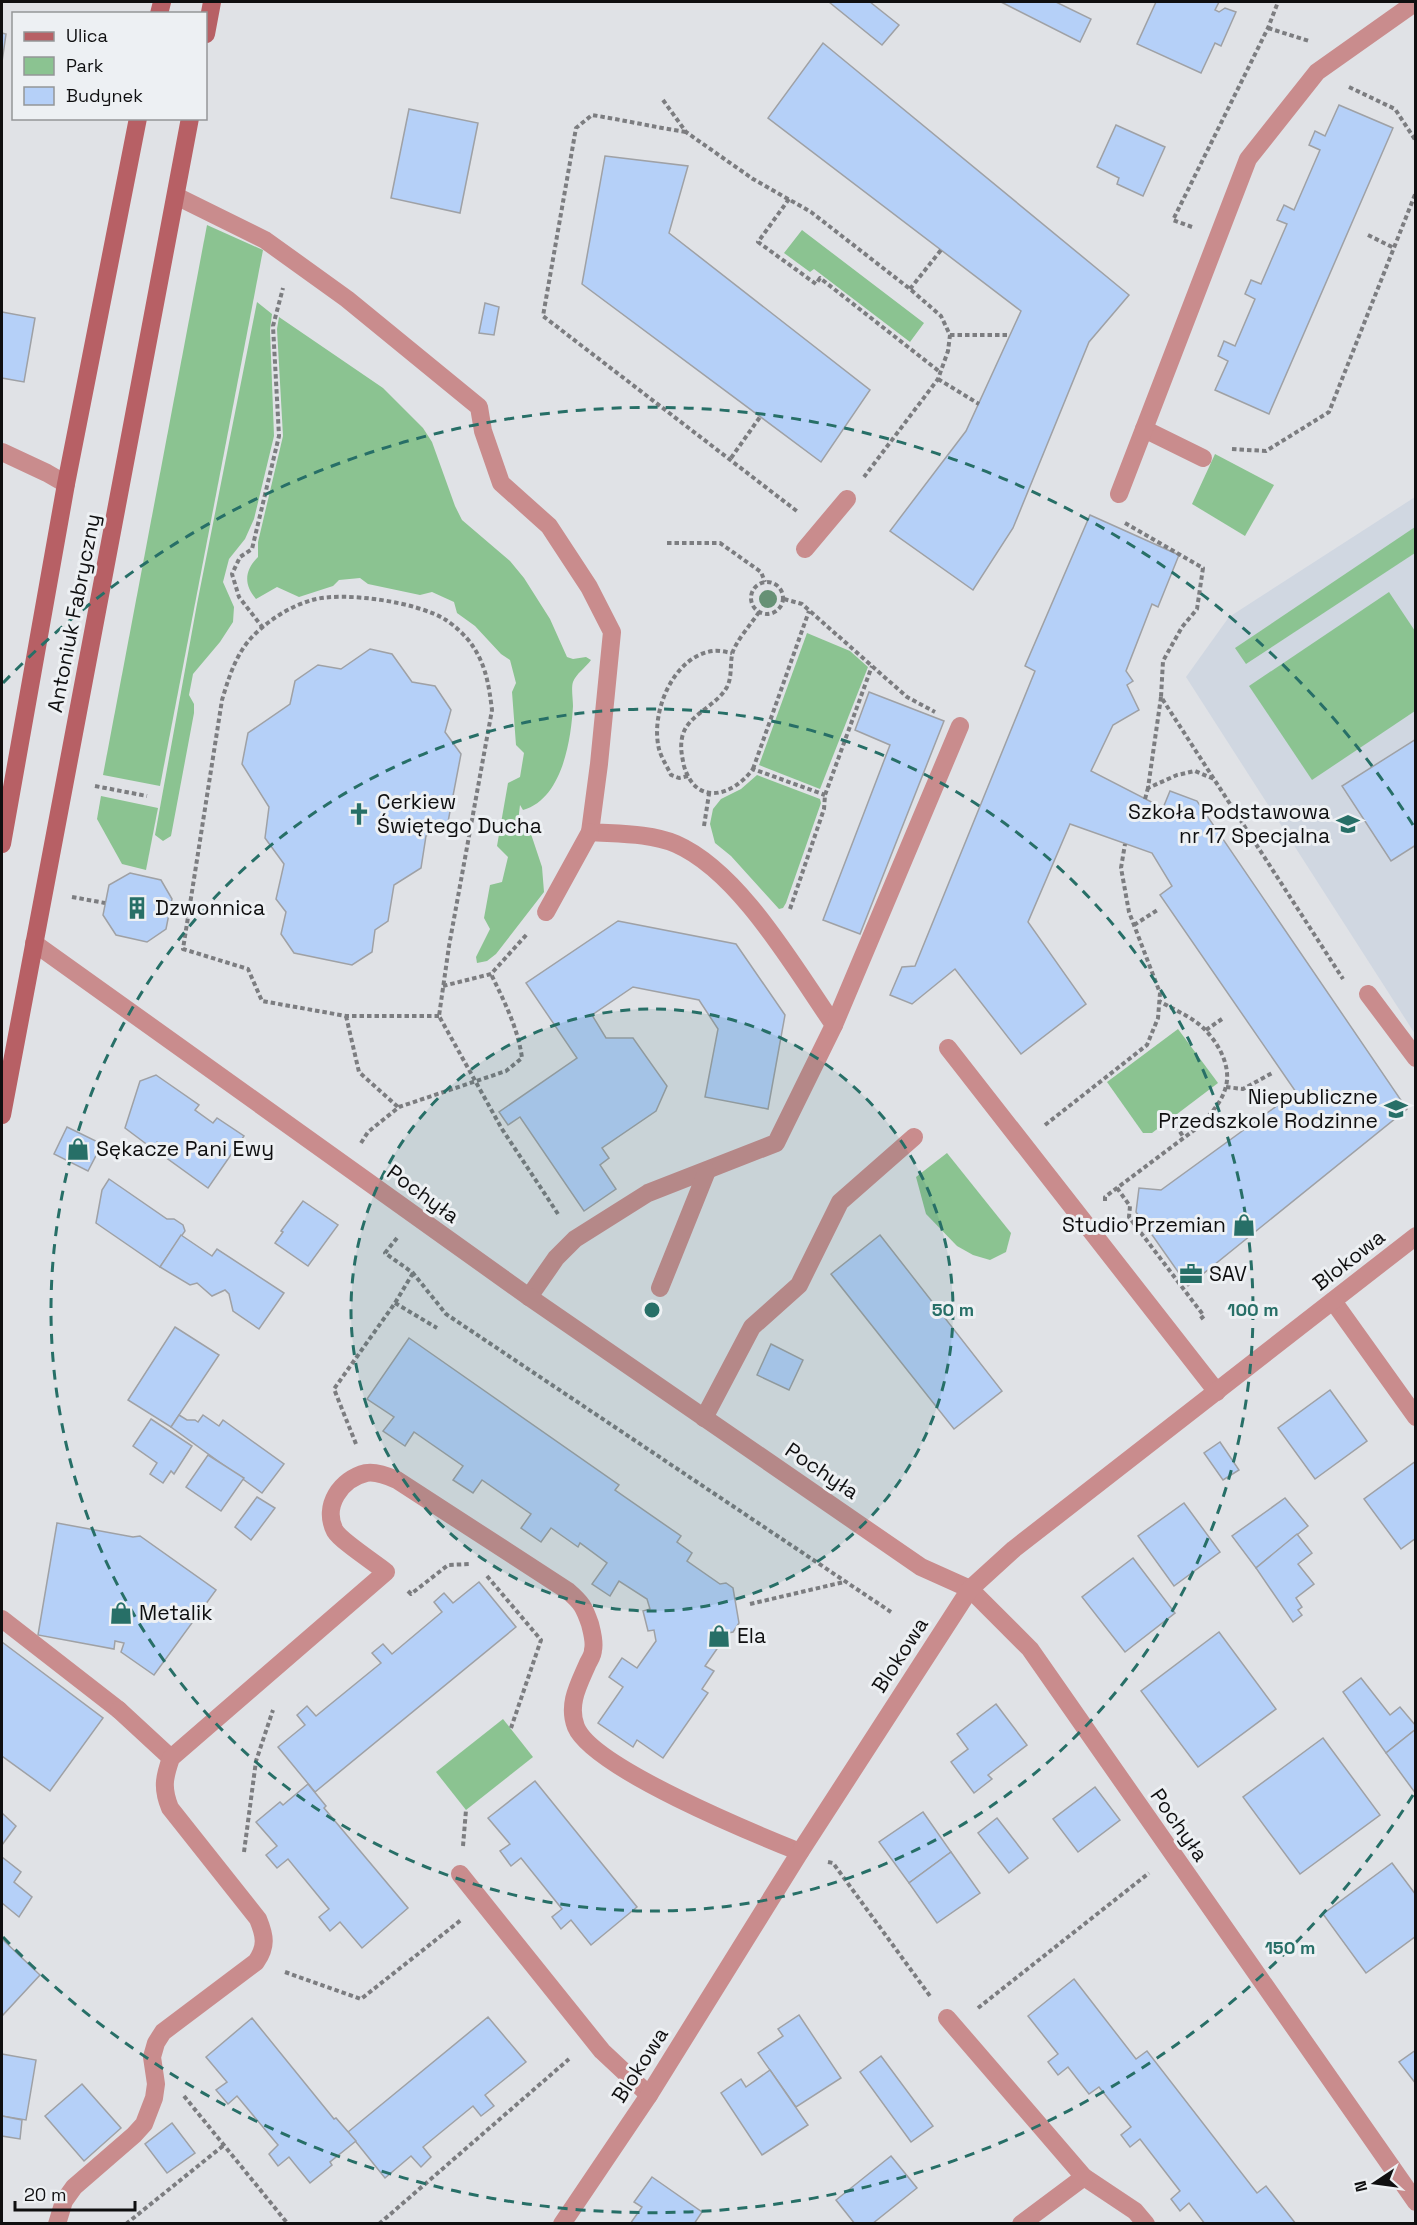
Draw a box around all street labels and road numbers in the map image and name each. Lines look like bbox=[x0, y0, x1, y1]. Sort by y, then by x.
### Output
street label: Antoniuk Fabryczny bbox=[41, 511, 106, 715]
street label: Pochyła bbox=[382, 1158, 465, 1229]
street label: Blokowa bbox=[1307, 1223, 1390, 1296]
street label: Pochyła bbox=[780, 1436, 864, 1505]
street label: Blokowa bbox=[865, 1612, 934, 1697]
street label: Pochyła bbox=[1144, 1783, 1214, 1867]
street label: Blokowa bbox=[605, 2022, 674, 2107]

